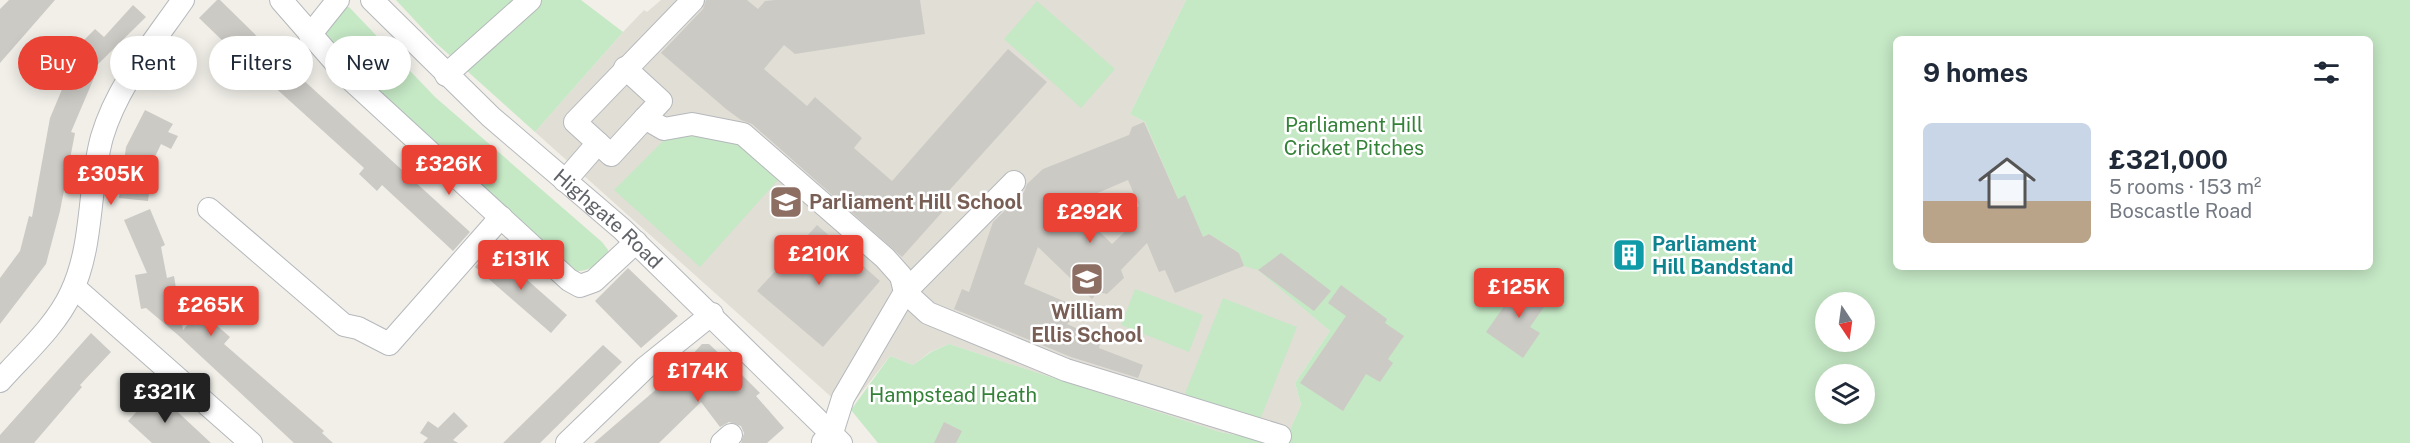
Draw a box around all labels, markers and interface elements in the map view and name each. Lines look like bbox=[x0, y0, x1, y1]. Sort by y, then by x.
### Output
chip: Buy bbox=[18, 36, 98, 90]
chip: Rent bbox=[110, 36, 197, 90]
chip: Filters bbox=[209, 36, 313, 90]
chip: New bbox=[325, 36, 411, 90]
icon: filters bbox=[2310, 56, 2343, 89]
text: 9 homes bbox=[1923, 57, 2028, 88]
park label: Parliament Hill Cricket Pitches bbox=[1284, 113, 1424, 160]
text: £321,000 bbox=[2109, 144, 2228, 175]
pin: £326K bbox=[407, 145, 491, 196]
icon: home bbox=[1971, 147, 2043, 219]
text: £326K bbox=[416, 152, 482, 176]
pin: £305K bbox=[69, 155, 153, 206]
text: £305K bbox=[78, 162, 144, 186]
street label: Highgate Road bbox=[549, 164, 667, 274]
text: 5 rooms · 153 m² bbox=[2109, 175, 2261, 199]
school or university icon: Parliament Hill School bbox=[768, 184, 804, 220]
place label: Parliament Hill School bbox=[809, 190, 1023, 214]
pin: £292K bbox=[1048, 193, 1132, 244]
text: Boscastle Road bbox=[2109, 199, 2252, 223]
text: £292K bbox=[1057, 200, 1123, 224]
place label: Parliament Hill Bandstand bbox=[1652, 232, 1793, 279]
pin: £210K bbox=[777, 235, 861, 286]
building icon: Parliament Hill Bandstand bbox=[1611, 237, 1647, 273]
pin: £131K bbox=[479, 240, 563, 291]
text: £210K bbox=[788, 242, 850, 266]
text: £131K bbox=[492, 247, 550, 271]
school or university icon: William Ellis School bbox=[1069, 261, 1105, 297]
pin: £125K bbox=[1477, 268, 1561, 319]
text: £125K bbox=[1488, 275, 1550, 299]
pin: £265K bbox=[169, 286, 253, 337]
north arrow bbox=[1815, 292, 1875, 352]
map controls bbox=[1815, 292, 1875, 424]
text: £265K bbox=[178, 293, 244, 317]
place label: William Ellis School bbox=[1031, 300, 1143, 347]
pin: £174K bbox=[656, 352, 740, 403]
text: £174K bbox=[667, 359, 729, 383]
button: layers bbox=[1815, 364, 1875, 424]
pin: £321K bbox=[123, 373, 207, 424]
text: £321K bbox=[134, 380, 196, 404]
park label: Hampstead Heath bbox=[869, 383, 1037, 407]

